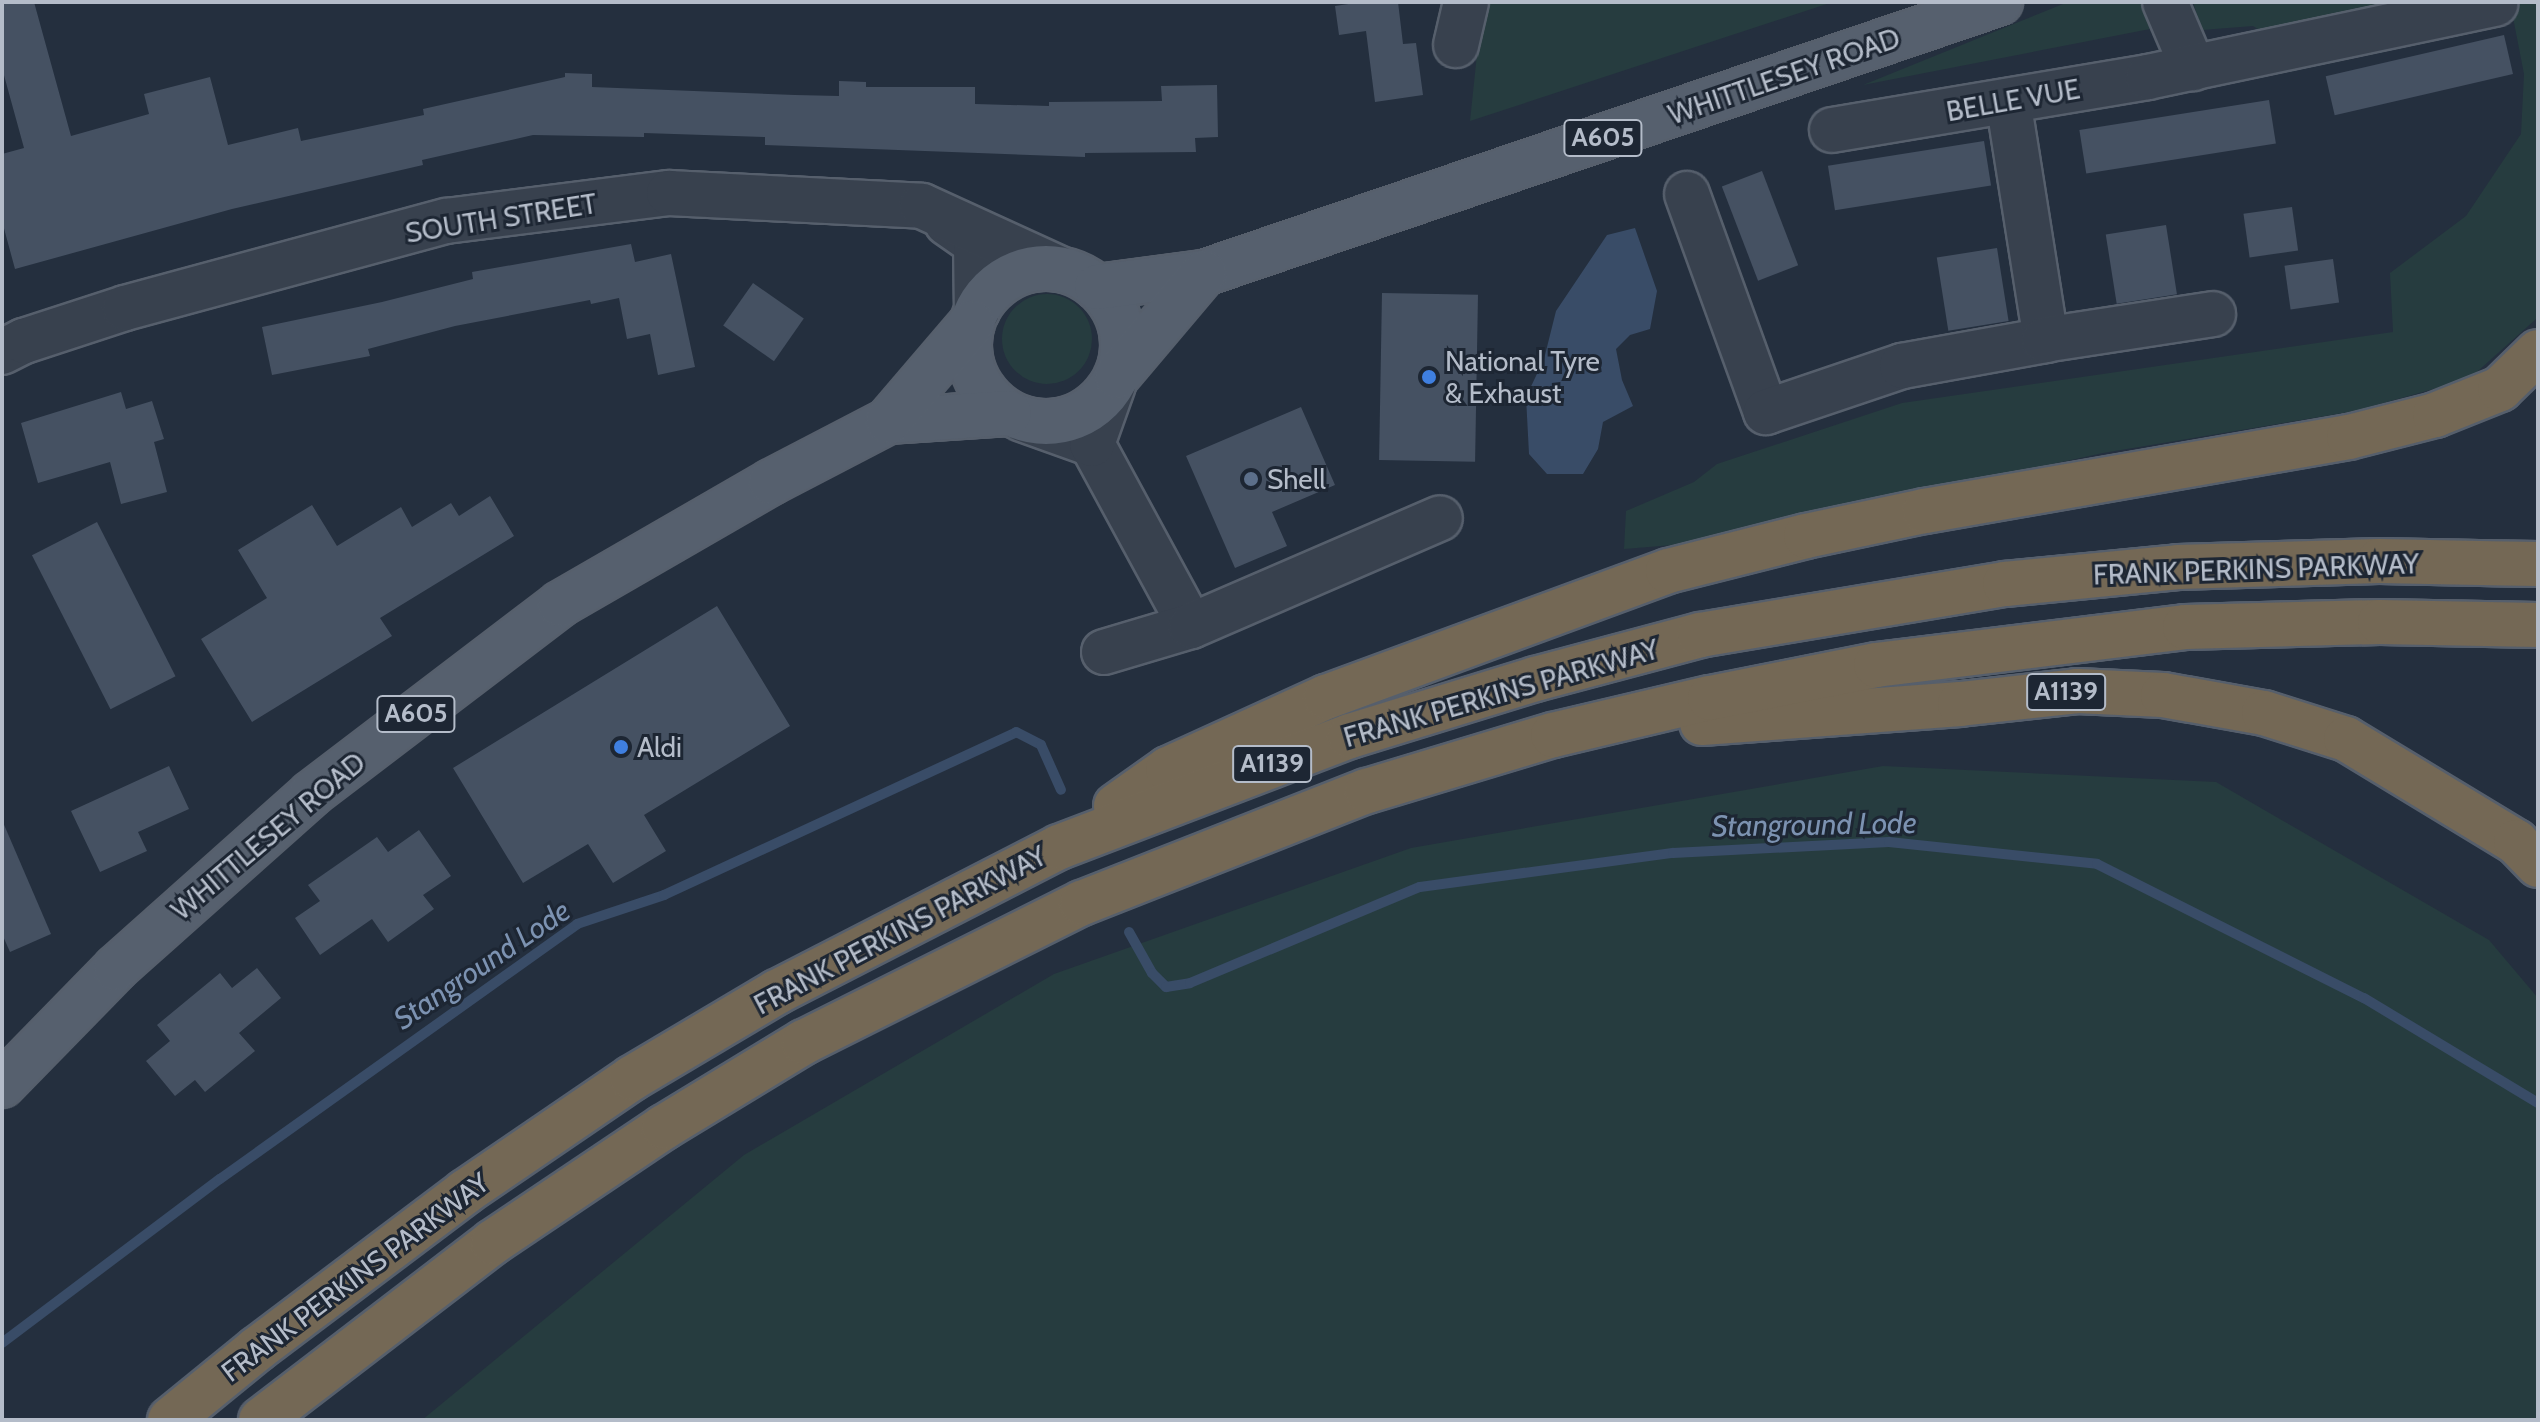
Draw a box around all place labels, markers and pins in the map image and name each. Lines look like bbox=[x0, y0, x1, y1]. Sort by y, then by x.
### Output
place label: National Tyre & Exhaust bbox=[1445, 344, 1600, 410]
marker: National Tyre & Exhaust bbox=[1420, 368, 1438, 386]
place label: Shell bbox=[1267, 462, 1326, 496]
marker: Shell bbox=[1242, 470, 1260, 488]
place label: Aldi bbox=[637, 730, 682, 764]
marker: Aldi bbox=[612, 738, 630, 756]

